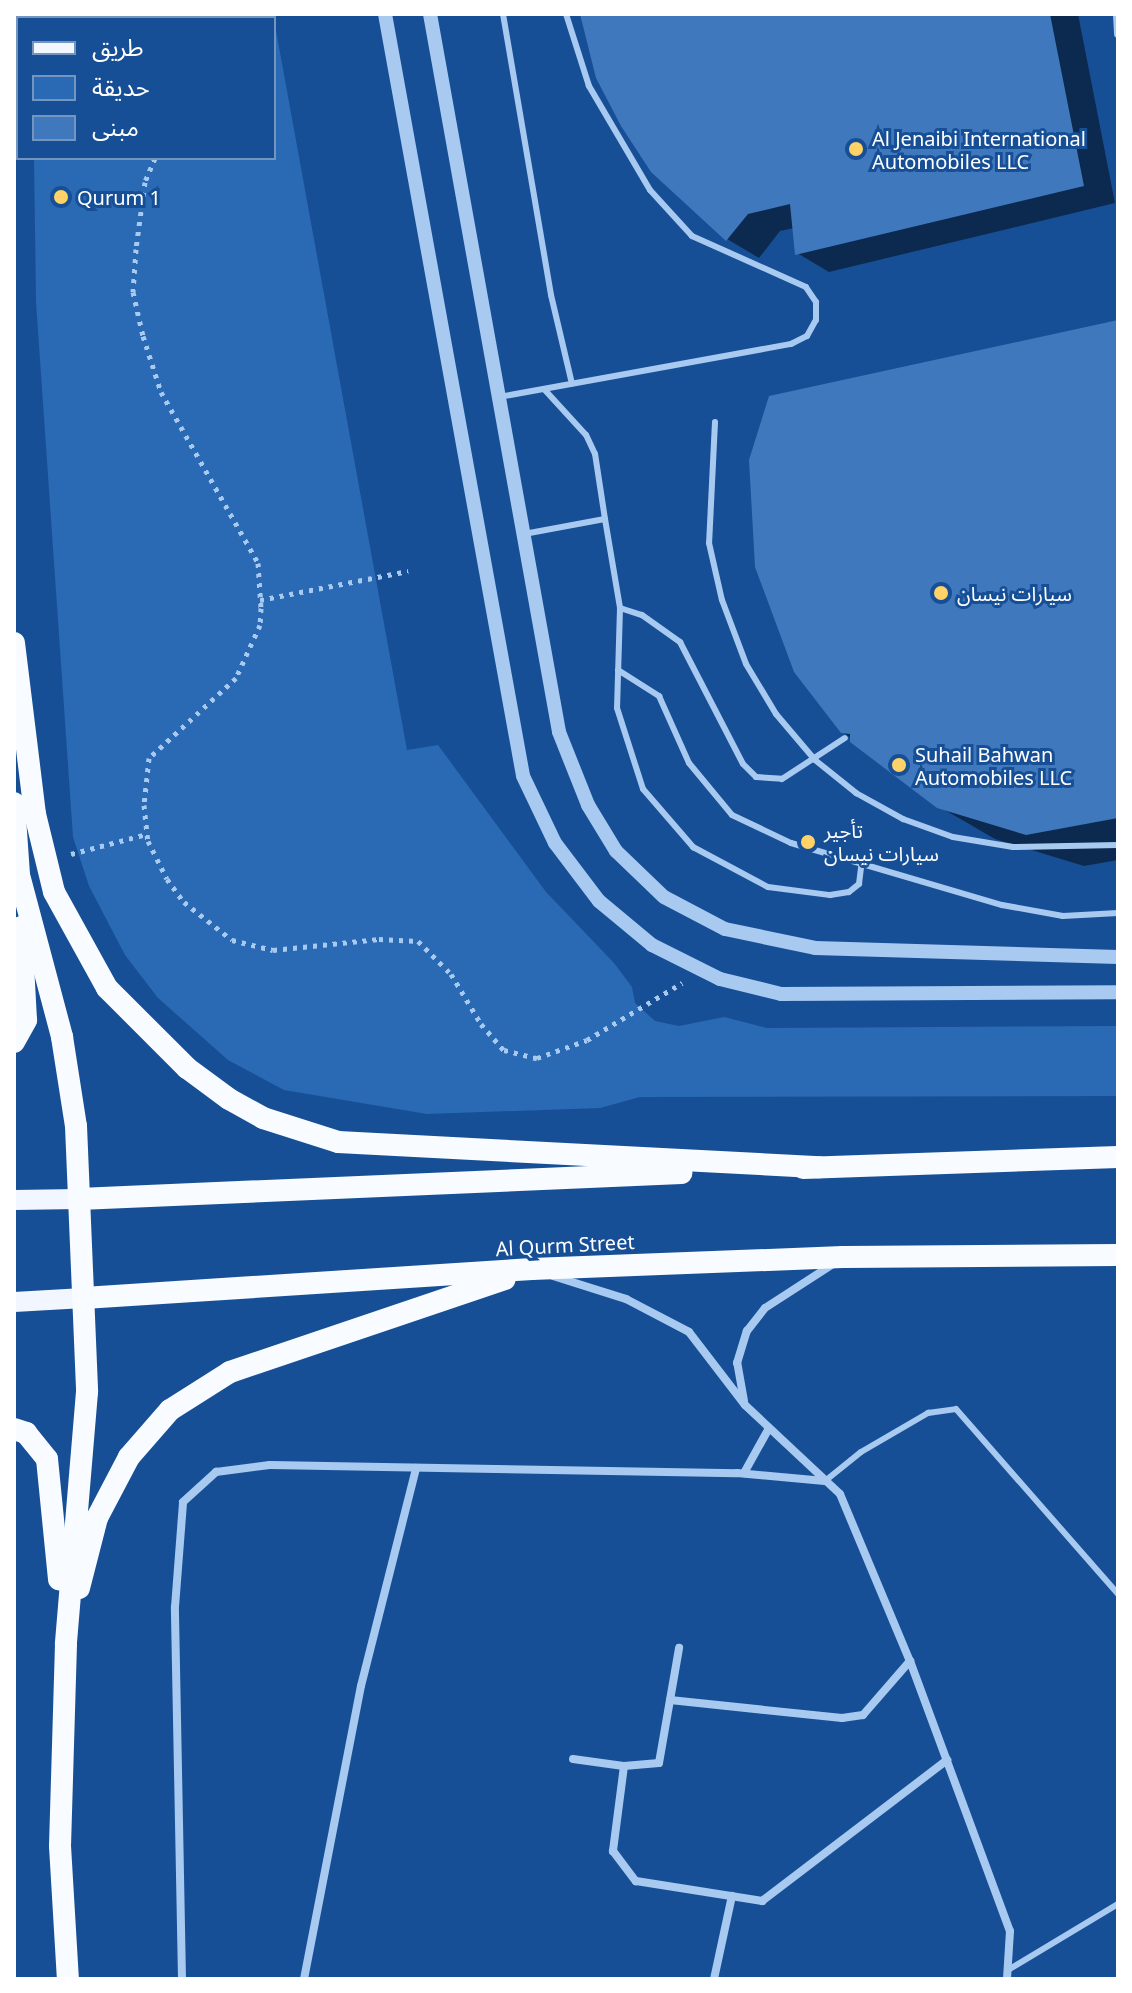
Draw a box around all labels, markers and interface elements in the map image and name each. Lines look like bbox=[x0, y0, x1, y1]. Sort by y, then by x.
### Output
legend bbox=[16, 16, 276, 160]
text: طريق bbox=[92, 30, 144, 63]
text: حديقة bbox=[92, 70, 150, 103]
text: مبنى bbox=[92, 110, 139, 143]
place label: Al Jenaibi International Automobiles LLC bbox=[872, 126, 1086, 173]
marker: Al Jenaibi International Automobiles LLC bbox=[847, 140, 865, 158]
place label: Qurum 1 bbox=[77, 185, 161, 209]
marker: Qurum 1 bbox=[52, 188, 70, 206]
place label: سيارات نيسان bbox=[957, 581, 1072, 605]
marker: سيارات نيسان bbox=[932, 584, 950, 602]
place label: Suhail Bahwan Automobiles LLC bbox=[915, 742, 1072, 789]
marker: Suhail Bahwan Automobiles LLC bbox=[890, 756, 908, 774]
place label: تأجير سيارات نيسان bbox=[824, 818, 939, 865]
marker: تأجير سيارات نيسان bbox=[799, 833, 817, 851]
street label: Al Qurm Street bbox=[495, 1229, 635, 1261]

